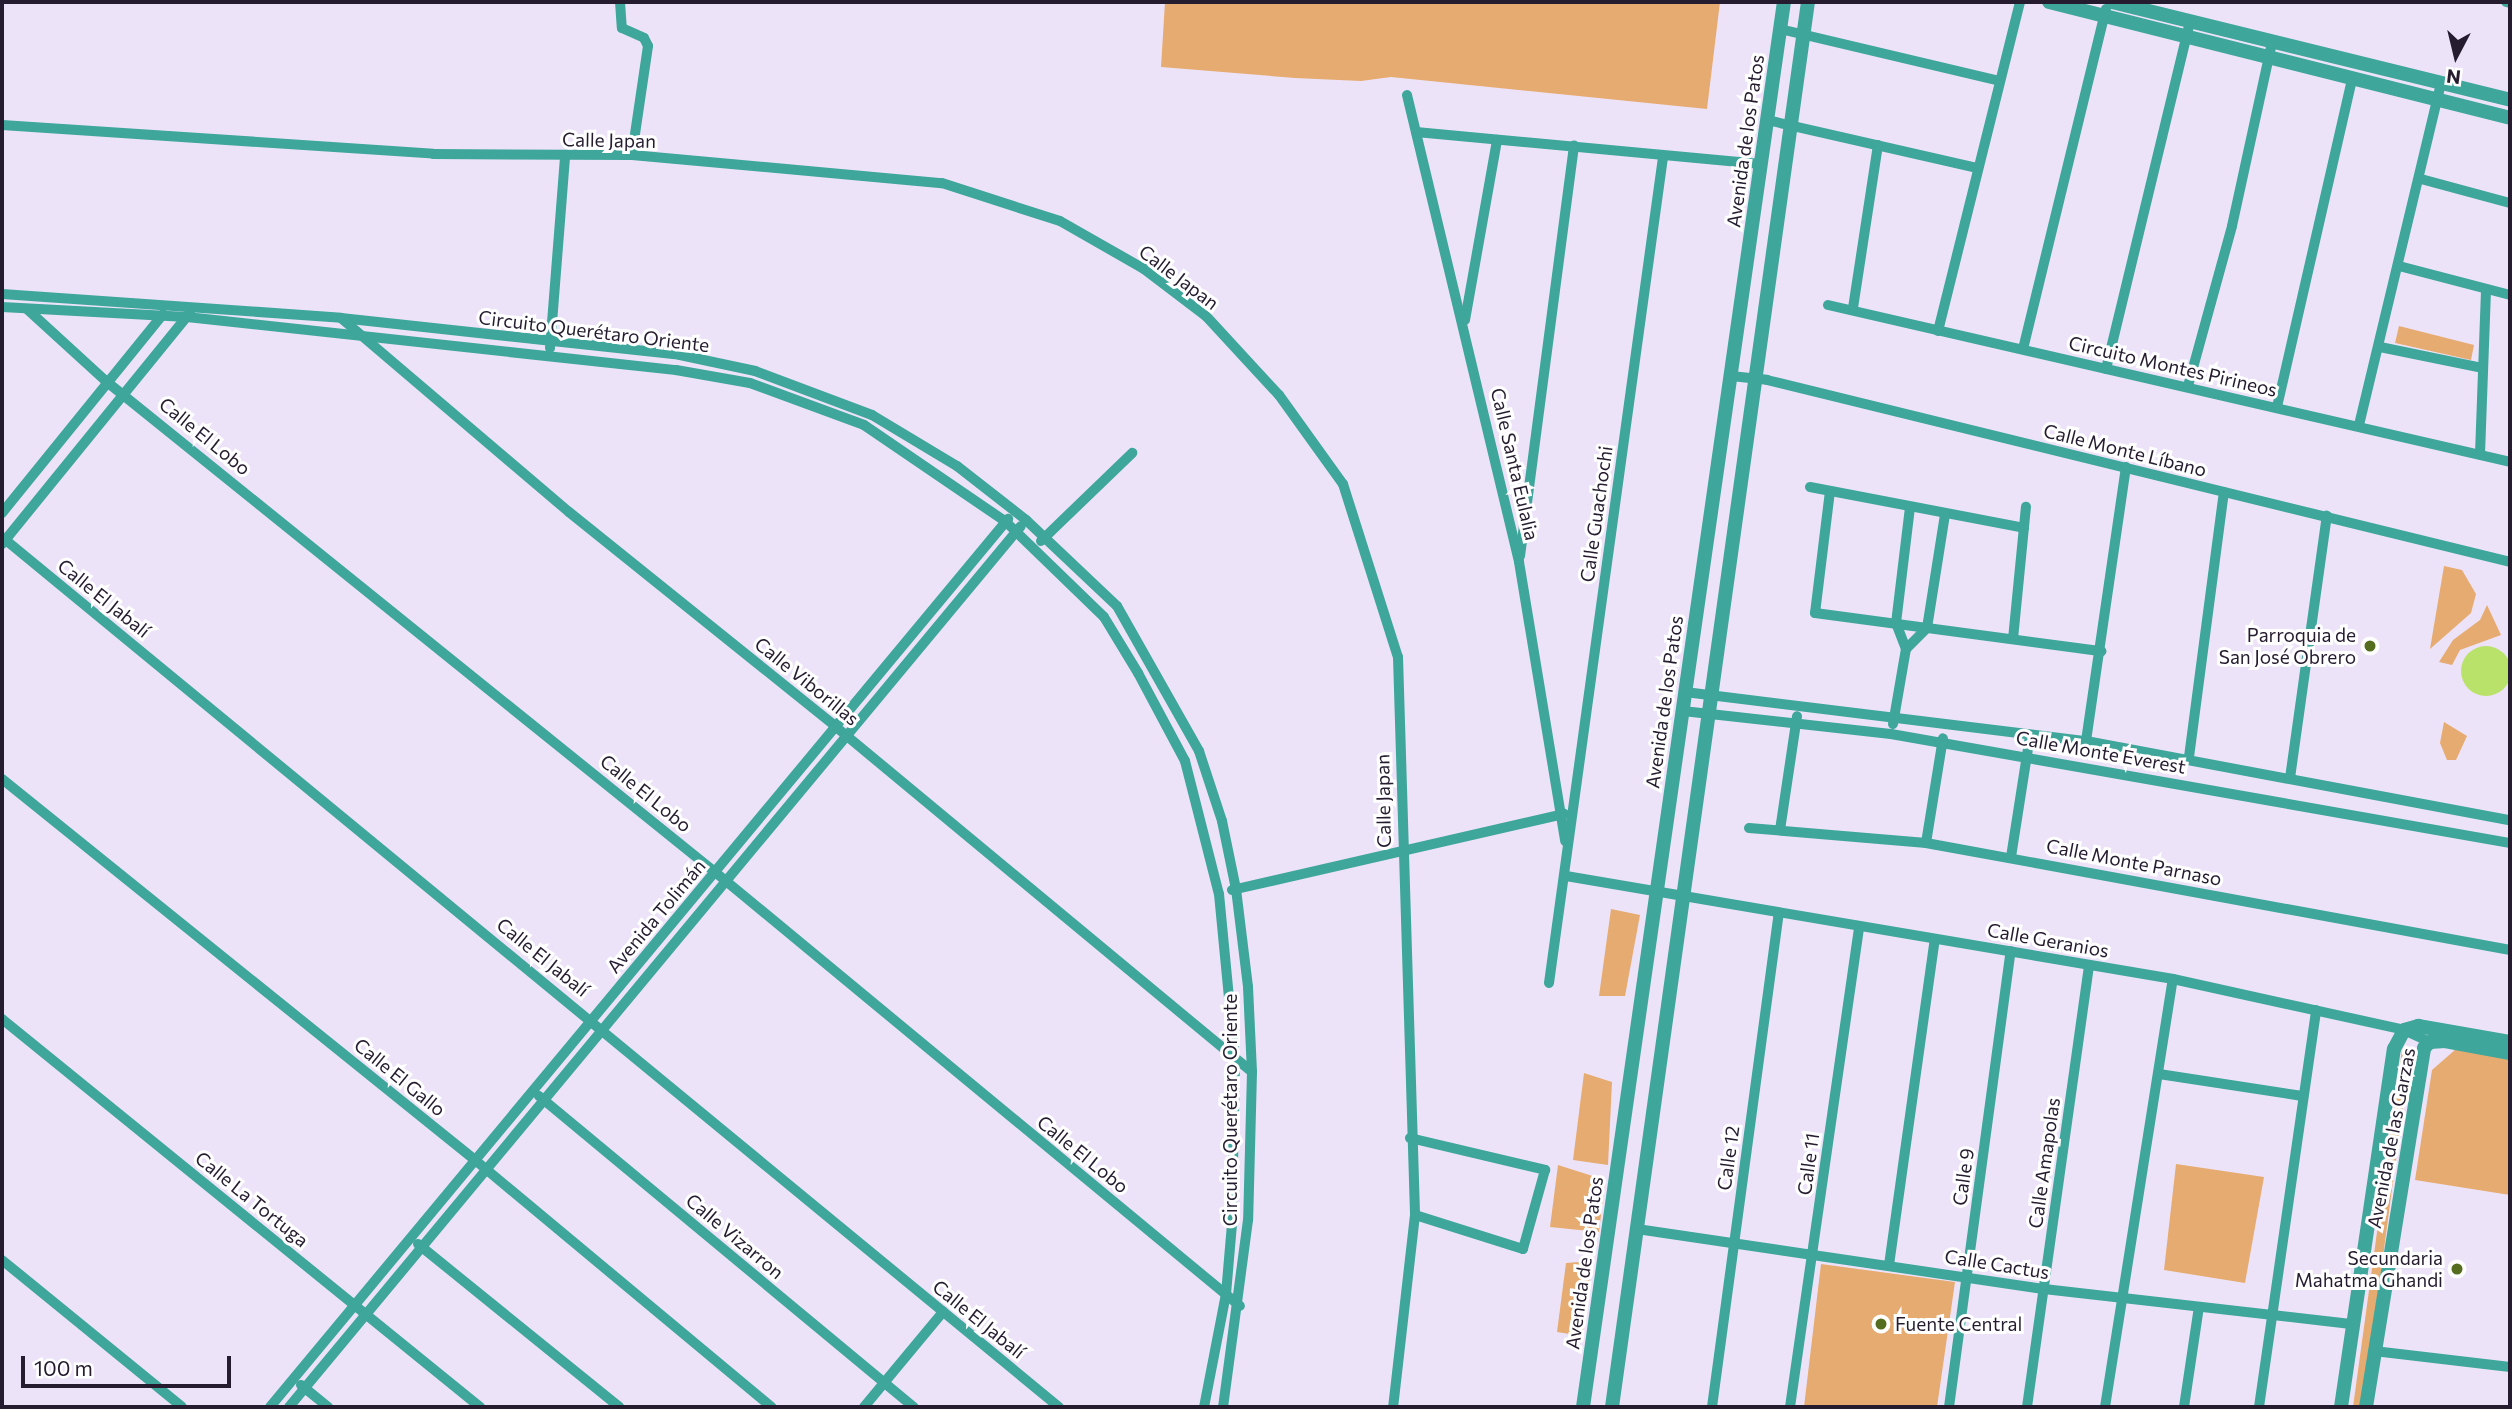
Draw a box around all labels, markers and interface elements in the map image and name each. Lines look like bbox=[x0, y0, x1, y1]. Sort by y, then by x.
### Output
north arrow bbox=[2421, 21, 2491, 91]
street label: Avenida de los Patos bbox=[1722, 53, 1768, 229]
text: N bbox=[2445, 65, 2462, 90]
street label: Calle Japan bbox=[562, 128, 656, 152]
street label: Calle Japan bbox=[1135, 240, 1223, 314]
street label: Circuito Querétaro Oriente bbox=[477, 306, 711, 356]
street label: Circuito Montes Pirineos bbox=[2067, 331, 2279, 401]
street label: Calle Santa Eulalia bbox=[1486, 385, 1544, 543]
street label: Calle El Lobo bbox=[155, 392, 255, 480]
street label: Calle Monte Líbano bbox=[2041, 419, 2209, 481]
street label: Calle Guachochi bbox=[1575, 444, 1617, 584]
street label: Calle El Jabalí bbox=[53, 554, 155, 642]
street label: Avenida de los Patos bbox=[1641, 614, 1687, 790]
place label: Parroquia de San José Obrero bbox=[2219, 624, 2356, 668]
street label: Calle Viborillas bbox=[750, 632, 864, 730]
marker: Parroquia de San José Obrero bbox=[2362, 638, 2378, 654]
street label: Calle Monte Everest bbox=[2014, 726, 2188, 778]
street label: Calle El Lobo bbox=[596, 749, 696, 837]
street label: Calle Japan bbox=[1371, 754, 1395, 848]
street label: Calle Monte Parnaso bbox=[2044, 834, 2224, 890]
street label: Avenida Tolimán bbox=[602, 855, 710, 977]
street label: Calle El Jabalí bbox=[492, 913, 594, 1001]
street label: Calle Geranios bbox=[1985, 918, 2111, 962]
street label: Circuito Querétaro Oriente bbox=[1219, 994, 1241, 1226]
street label: Calle El Gallo bbox=[350, 1033, 450, 1121]
street label: Avenida de las Garzas bbox=[2362, 1046, 2420, 1230]
street label: Calle Amapolas bbox=[2024, 1096, 2064, 1230]
street label: Calle El Lobo bbox=[1033, 1110, 1133, 1198]
street label: Calle 12 bbox=[1712, 1124, 1744, 1192]
street label: Calle 11 bbox=[1792, 1131, 1824, 1197]
street label: Calle La Tortuga bbox=[191, 1146, 313, 1252]
street label: Calle 9 bbox=[1948, 1147, 1978, 1207]
street label: Avenida de los Patos bbox=[1561, 1175, 1607, 1351]
street label: Calle Vizarron bbox=[681, 1188, 789, 1284]
street label: Calle Cactus bbox=[1943, 1244, 2051, 1284]
place label: Secundaria Mahatma Ghandi bbox=[2295, 1247, 2443, 1291]
marker: Secundaria Mahatma Ghandi bbox=[2449, 1261, 2465, 1277]
street label: Calle El Jabalí bbox=[928, 1275, 1030, 1363]
place label: Fuente Central bbox=[1895, 1313, 2022, 1335]
marker: Fuente Central bbox=[1873, 1316, 1889, 1332]
scale bar bbox=[24, 1342, 234, 1386]
text: 100 m bbox=[34, 1355, 93, 1380]

